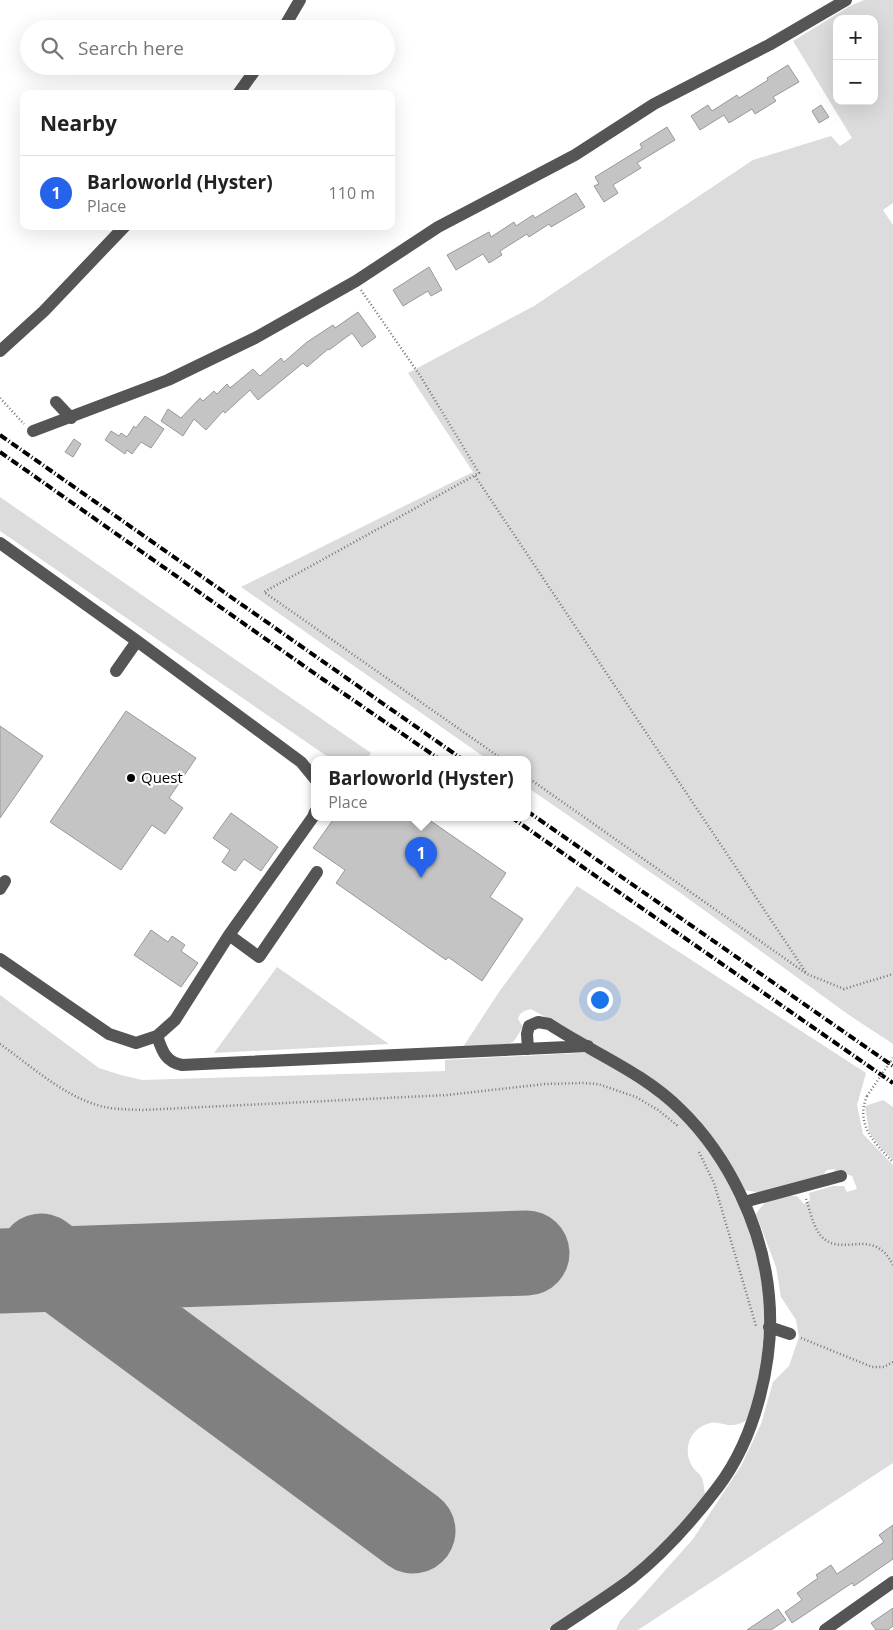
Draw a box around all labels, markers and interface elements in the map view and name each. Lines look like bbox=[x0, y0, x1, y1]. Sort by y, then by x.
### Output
map controls bbox=[833, 15, 878, 105]
button: + bbox=[833, 15, 878, 60]
search box bbox=[20, 20, 395, 75]
icon: search bbox=[38, 34, 66, 62]
text: Search here bbox=[78, 35, 184, 61]
button: − bbox=[833, 60, 878, 105]
text: Nearby bbox=[40, 109, 117, 137]
text: Barloworld (Hyster) bbox=[87, 169, 273, 195]
text: 1 bbox=[51, 182, 61, 204]
text: 110 m bbox=[329, 182, 375, 204]
text: Place bbox=[87, 195, 126, 217]
popup bbox=[311, 756, 531, 821]
text: Barloworld (Hyster) bbox=[328, 765, 514, 791]
place label: Quest bbox=[141, 767, 183, 787]
marker: Quest bbox=[125, 772, 137, 784]
text: Place bbox=[328, 791, 367, 813]
pin: 1 bbox=[405, 837, 437, 878]
your location bbox=[587, 987, 613, 1013]

